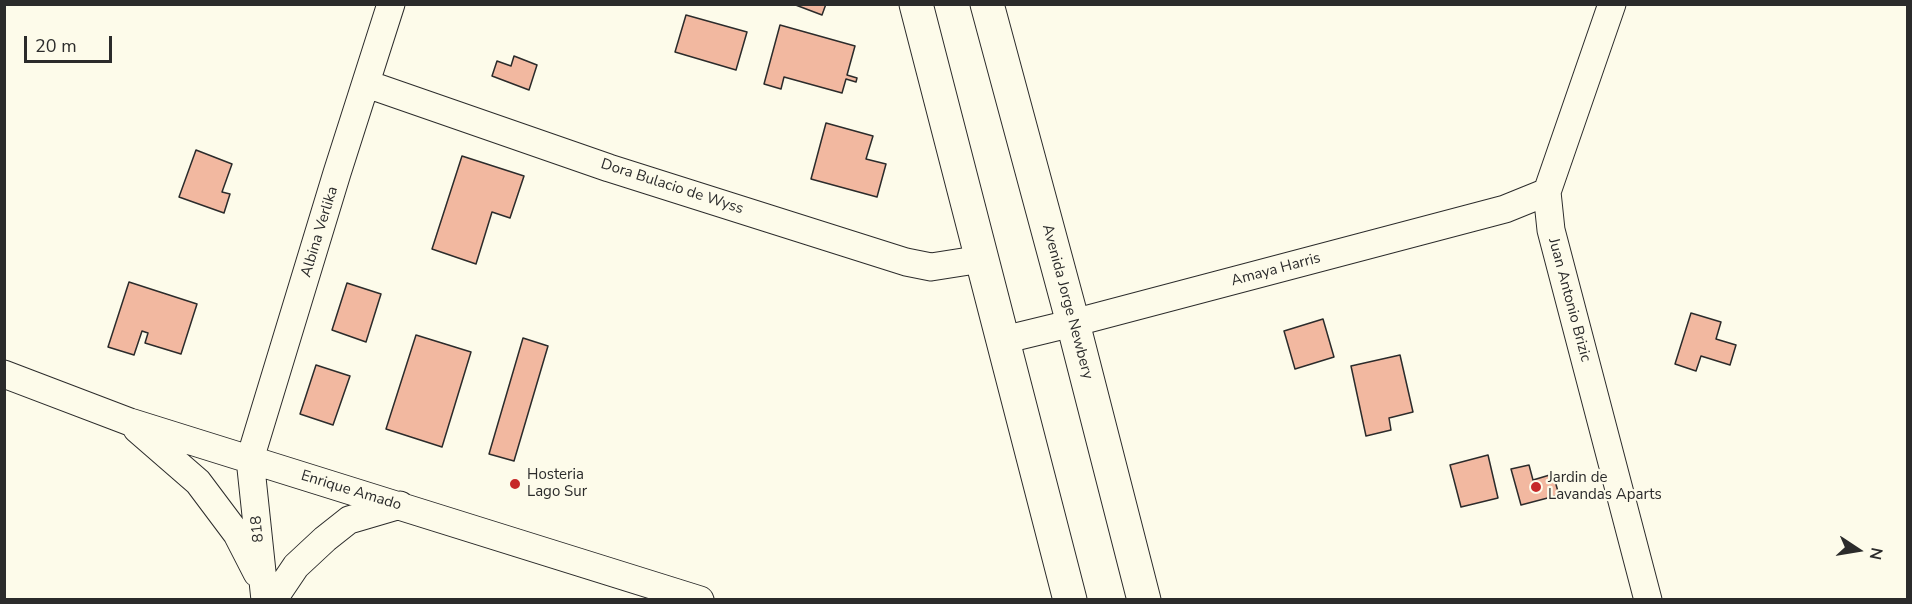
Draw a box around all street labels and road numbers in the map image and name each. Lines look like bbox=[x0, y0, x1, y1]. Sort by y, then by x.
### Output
street label: Dora Bulacio de Wyss bbox=[598, 155, 746, 219]
street label: Albina Verlika bbox=[298, 184, 342, 280]
street label: Avenida Jorge Newbery bbox=[1038, 223, 1096, 381]
street label: Juan Antonio Brizic bbox=[1544, 236, 1594, 364]
street label: Amaya Harris bbox=[1229, 249, 1323, 291]
street label: Enrique Amado bbox=[299, 467, 403, 515]
street label: 818 bbox=[248, 515, 268, 543]

